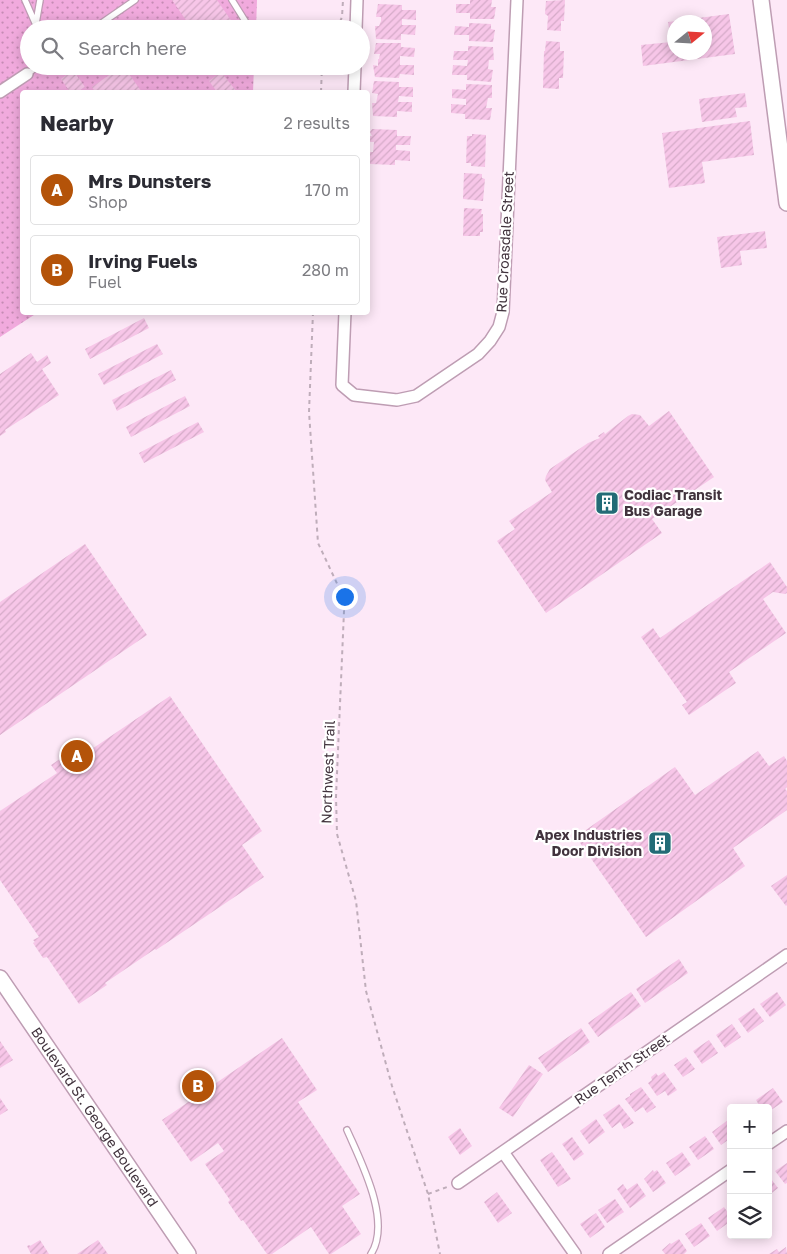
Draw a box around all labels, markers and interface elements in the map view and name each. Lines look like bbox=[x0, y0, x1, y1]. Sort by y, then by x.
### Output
north arrow bbox=[667, 15, 712, 60]
search box bbox=[20, 20, 370, 75]
icon: search bbox=[38, 34, 66, 62]
text: Search here bbox=[78, 36, 187, 59]
text: Nearby bbox=[40, 110, 114, 136]
text: 2 results bbox=[284, 113, 350, 133]
text: Mrs Dunsters bbox=[88, 169, 212, 192]
street label: Rue Croasdale Street bbox=[492, 171, 517, 313]
text: A bbox=[51, 180, 63, 200]
text: 170 m bbox=[305, 180, 349, 200]
text: Shop bbox=[88, 192, 128, 212]
text: Irving Fuels bbox=[88, 249, 198, 272]
text: B bbox=[51, 260, 63, 280]
text: 280 m bbox=[302, 260, 349, 280]
text: Fuel bbox=[88, 272, 122, 292]
place label: Codiac Transit Bus Garage bbox=[624, 486, 723, 519]
building icon: Codiac Transit Bus Garage bbox=[594, 490, 620, 516]
your location bbox=[332, 584, 358, 610]
street label: Northwest Trail bbox=[317, 720, 338, 824]
pin: A bbox=[61, 737, 93, 775]
place label: Apex Industries Door Division bbox=[535, 826, 642, 859]
building icon: Apex Industries Door Division bbox=[647, 830, 673, 856]
street label: Boulevard St. George Boulevard bbox=[28, 1024, 162, 1210]
street label: Rue Tenth Street bbox=[571, 1029, 673, 1108]
pin: B bbox=[182, 1067, 214, 1105]
map controls bbox=[727, 1104, 772, 1239]
button: + bbox=[727, 1104, 772, 1149]
button: − bbox=[727, 1149, 772, 1194]
button: layers bbox=[727, 1194, 772, 1239]

